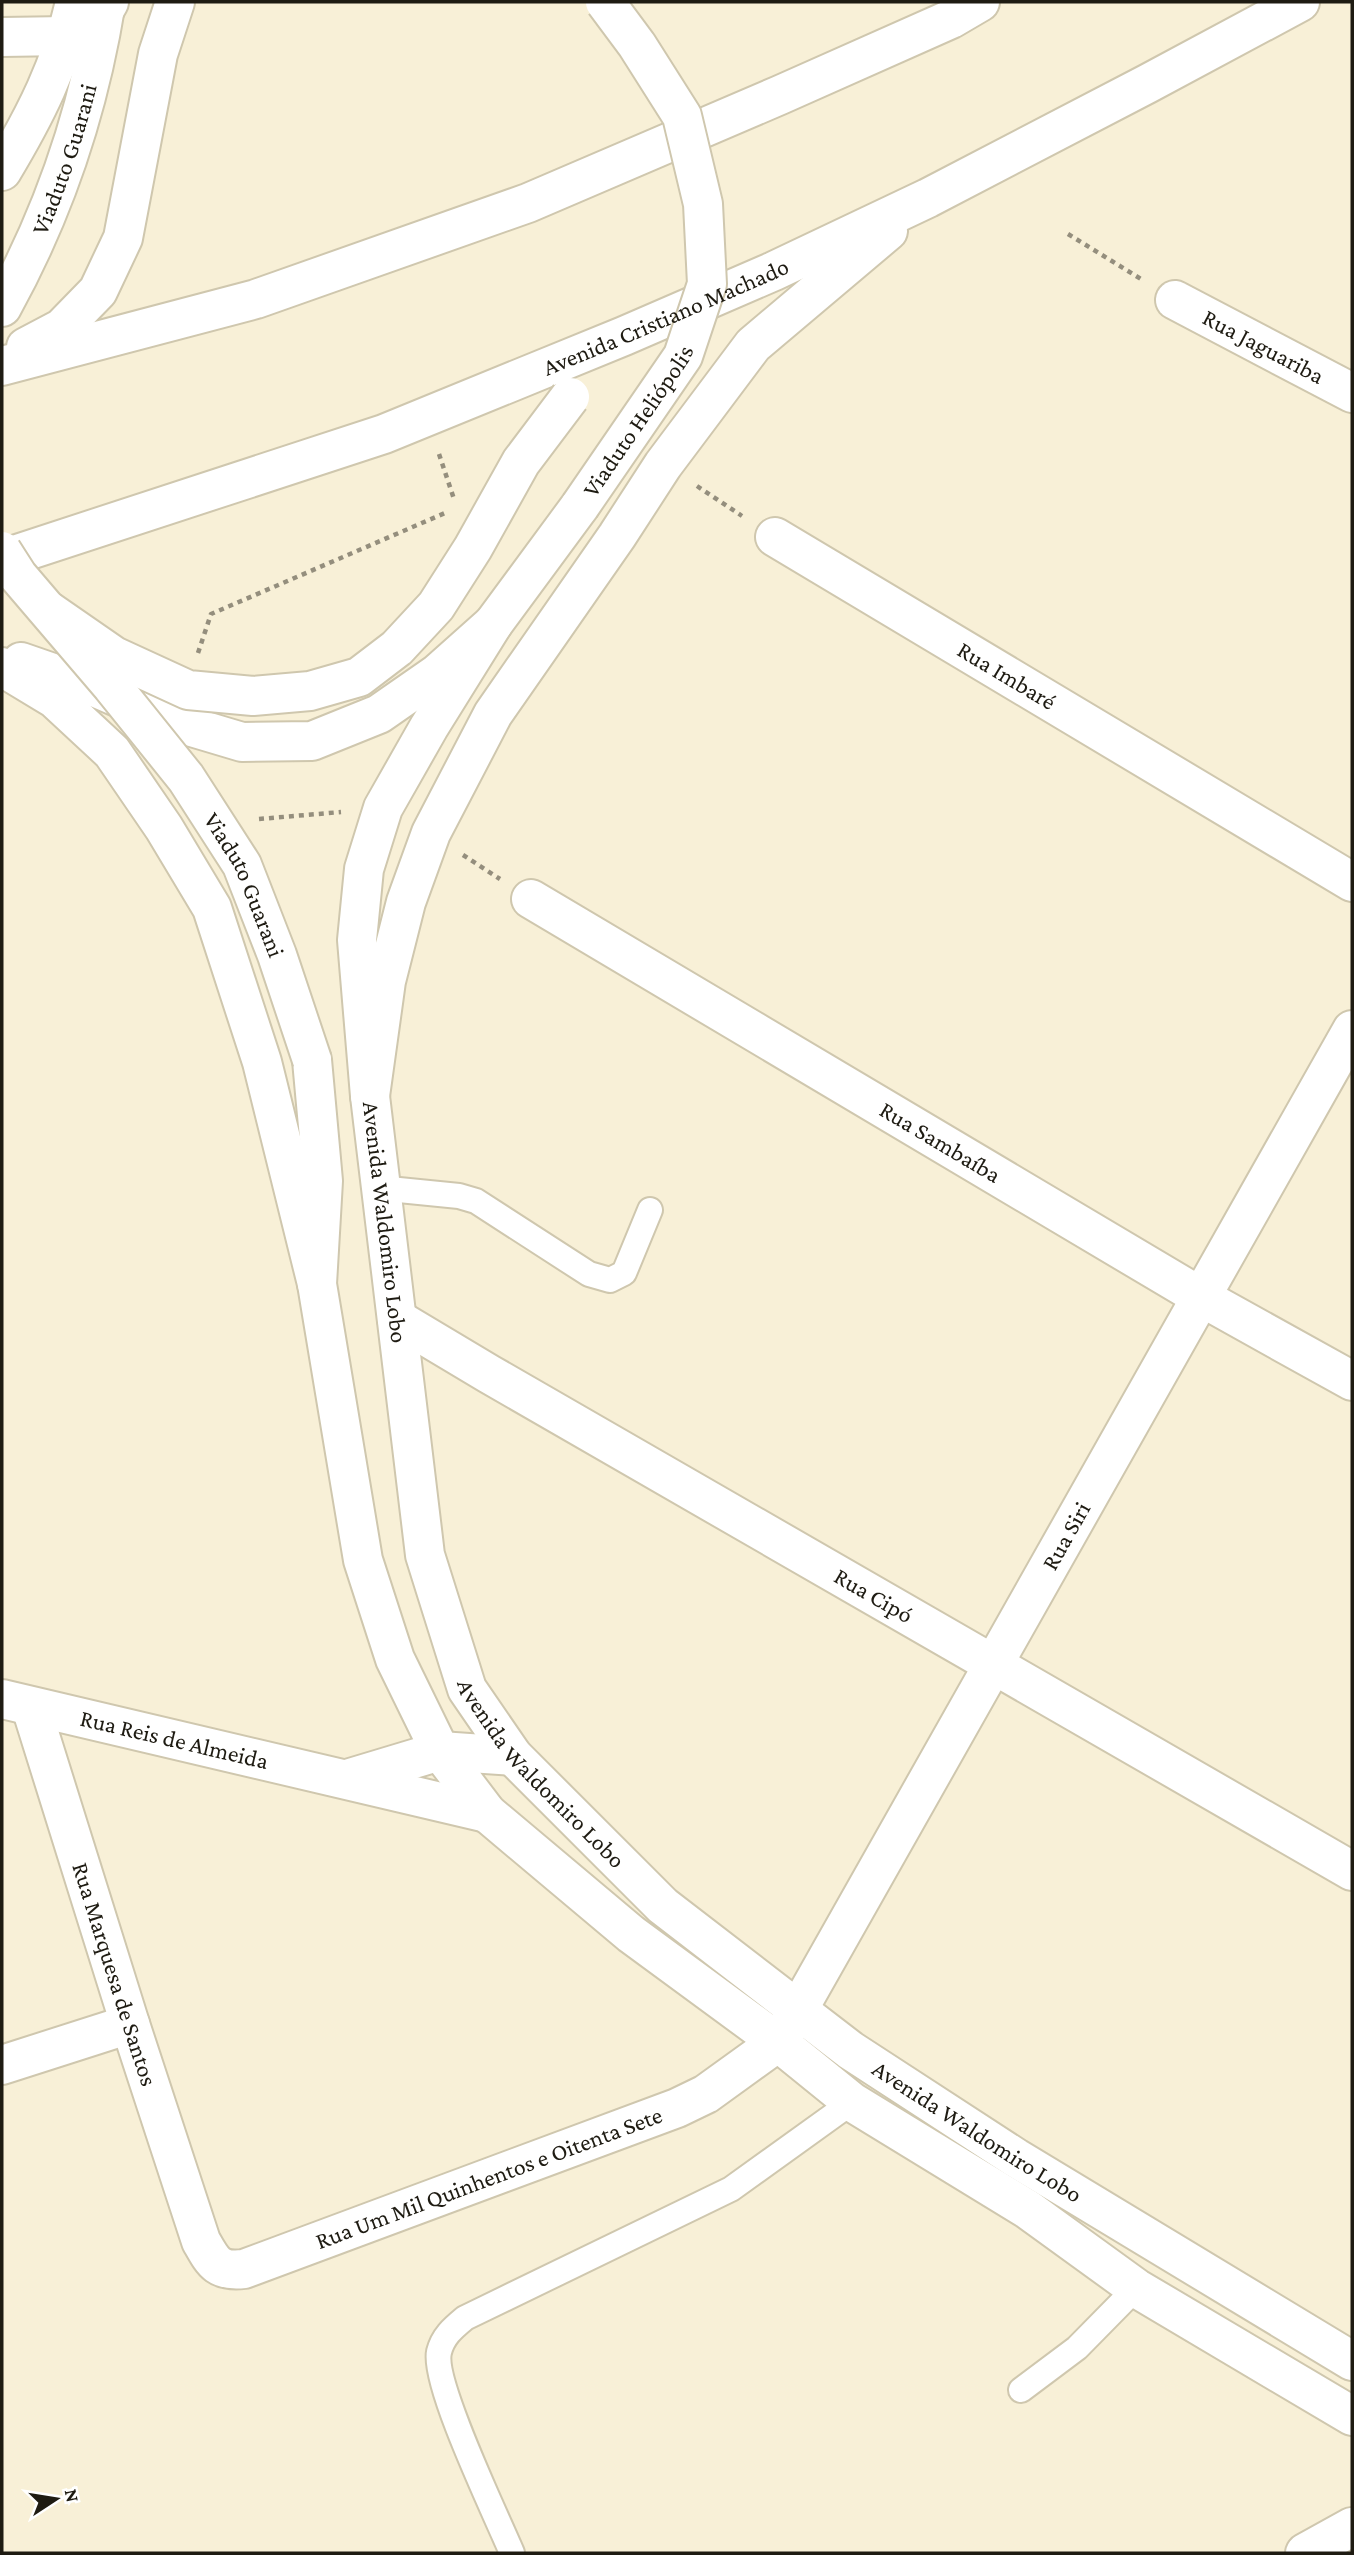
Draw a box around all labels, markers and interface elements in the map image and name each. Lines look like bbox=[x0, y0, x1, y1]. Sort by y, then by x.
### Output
street label: Viaduto Guarani bbox=[26, 81, 102, 238]
street label: Avenida Cristiano Machado bbox=[539, 252, 793, 381]
street label: Rua Jaguariba bbox=[1198, 303, 1329, 389]
street label: Viaduto Heliópolis bbox=[577, 342, 698, 502]
street label: Rua Imbaré bbox=[953, 635, 1061, 715]
street label: Viaduto Guarani bbox=[199, 807, 291, 961]
street label: Rua Sambaíba bbox=[875, 1095, 1006, 1188]
street label: Avenida Waldomiro Lobo bbox=[358, 1100, 413, 1344]
street label: Rua Siri bbox=[1036, 1497, 1095, 1574]
street label: Rua Cipó bbox=[830, 1562, 918, 1628]
street label: Avenida Waldomiro Lobo bbox=[452, 1676, 631, 1873]
street label: Rua Reis de Almeida bbox=[78, 1704, 271, 1774]
street label: Rua Marquesa de Santos bbox=[67, 1859, 163, 2089]
street label: Avenida Waldomiro Lobo bbox=[868, 2054, 1087, 2208]
street label: Rua Um Mil Quinhentos e Oitenta Sete bbox=[312, 2101, 666, 2254]
north arrow bbox=[21, 2464, 91, 2534]
text: N bbox=[61, 2487, 84, 2504]

